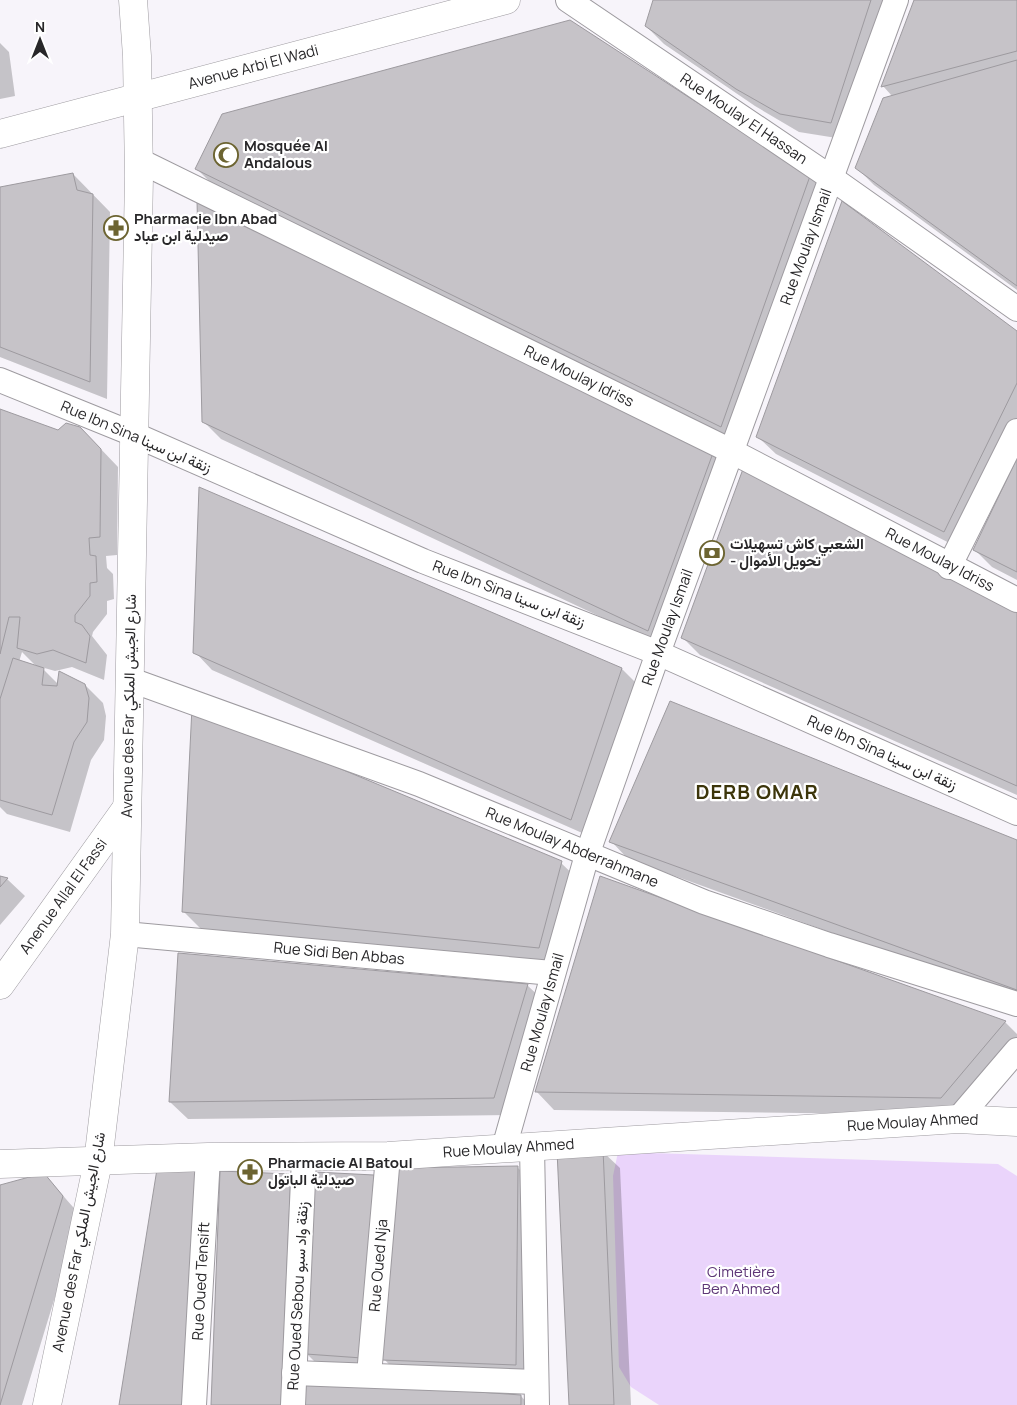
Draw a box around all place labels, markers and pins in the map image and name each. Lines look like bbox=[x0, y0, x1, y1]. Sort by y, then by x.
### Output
place label: Mosquée Al Andalous bbox=[244, 135, 328, 173]
mosque icon: Mosquée Al Andalous bbox=[213, 142, 239, 168]
place label: Pharmacie Ibn Abad صيدلية ابن عباد bbox=[134, 208, 277, 246]
pharmacy icon: Pharmacie Ibn Abad صيدلية ابن عباد bbox=[103, 215, 129, 241]
place label: الشعبي كاش تسهيلات - تحويل الأموال bbox=[730, 533, 864, 571]
bank icon: الشعبي كاش تسهيلات - تحويل الأموال bbox=[699, 540, 725, 566]
place label: Pharmacie Al Batoul صيدلية الباتول bbox=[268, 1152, 413, 1190]
pharmacy icon: Pharmacie Al Batoul صيدلية الباتول bbox=[237, 1159, 263, 1185]

